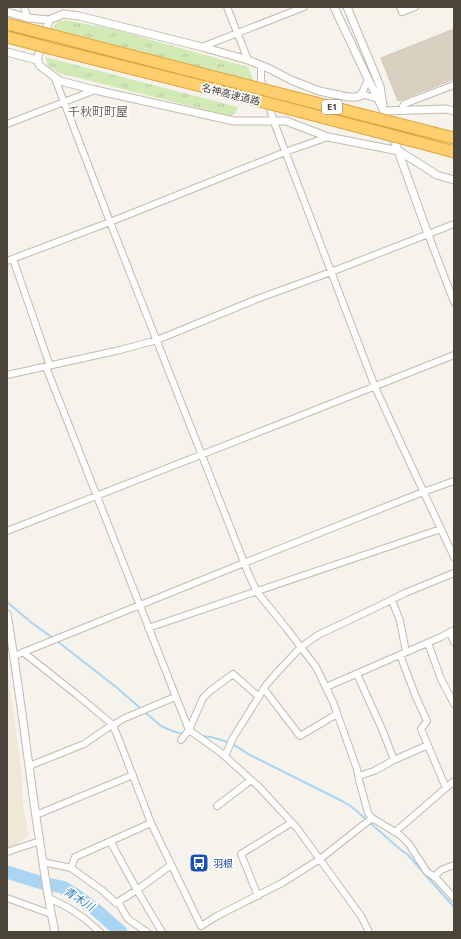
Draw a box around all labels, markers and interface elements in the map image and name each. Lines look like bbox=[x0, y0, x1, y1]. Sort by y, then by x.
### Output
street label: 名神高速道路 bbox=[200, 80, 262, 108]
road number: E1 bbox=[322, 100, 342, 114]
district label: 千秋町町屋 bbox=[68, 103, 128, 120]
bus stop icon: 羽根 bbox=[188, 852, 210, 874]
place label: 羽根 bbox=[213, 856, 233, 870]
water label: 青木川 bbox=[61, 883, 98, 914]

